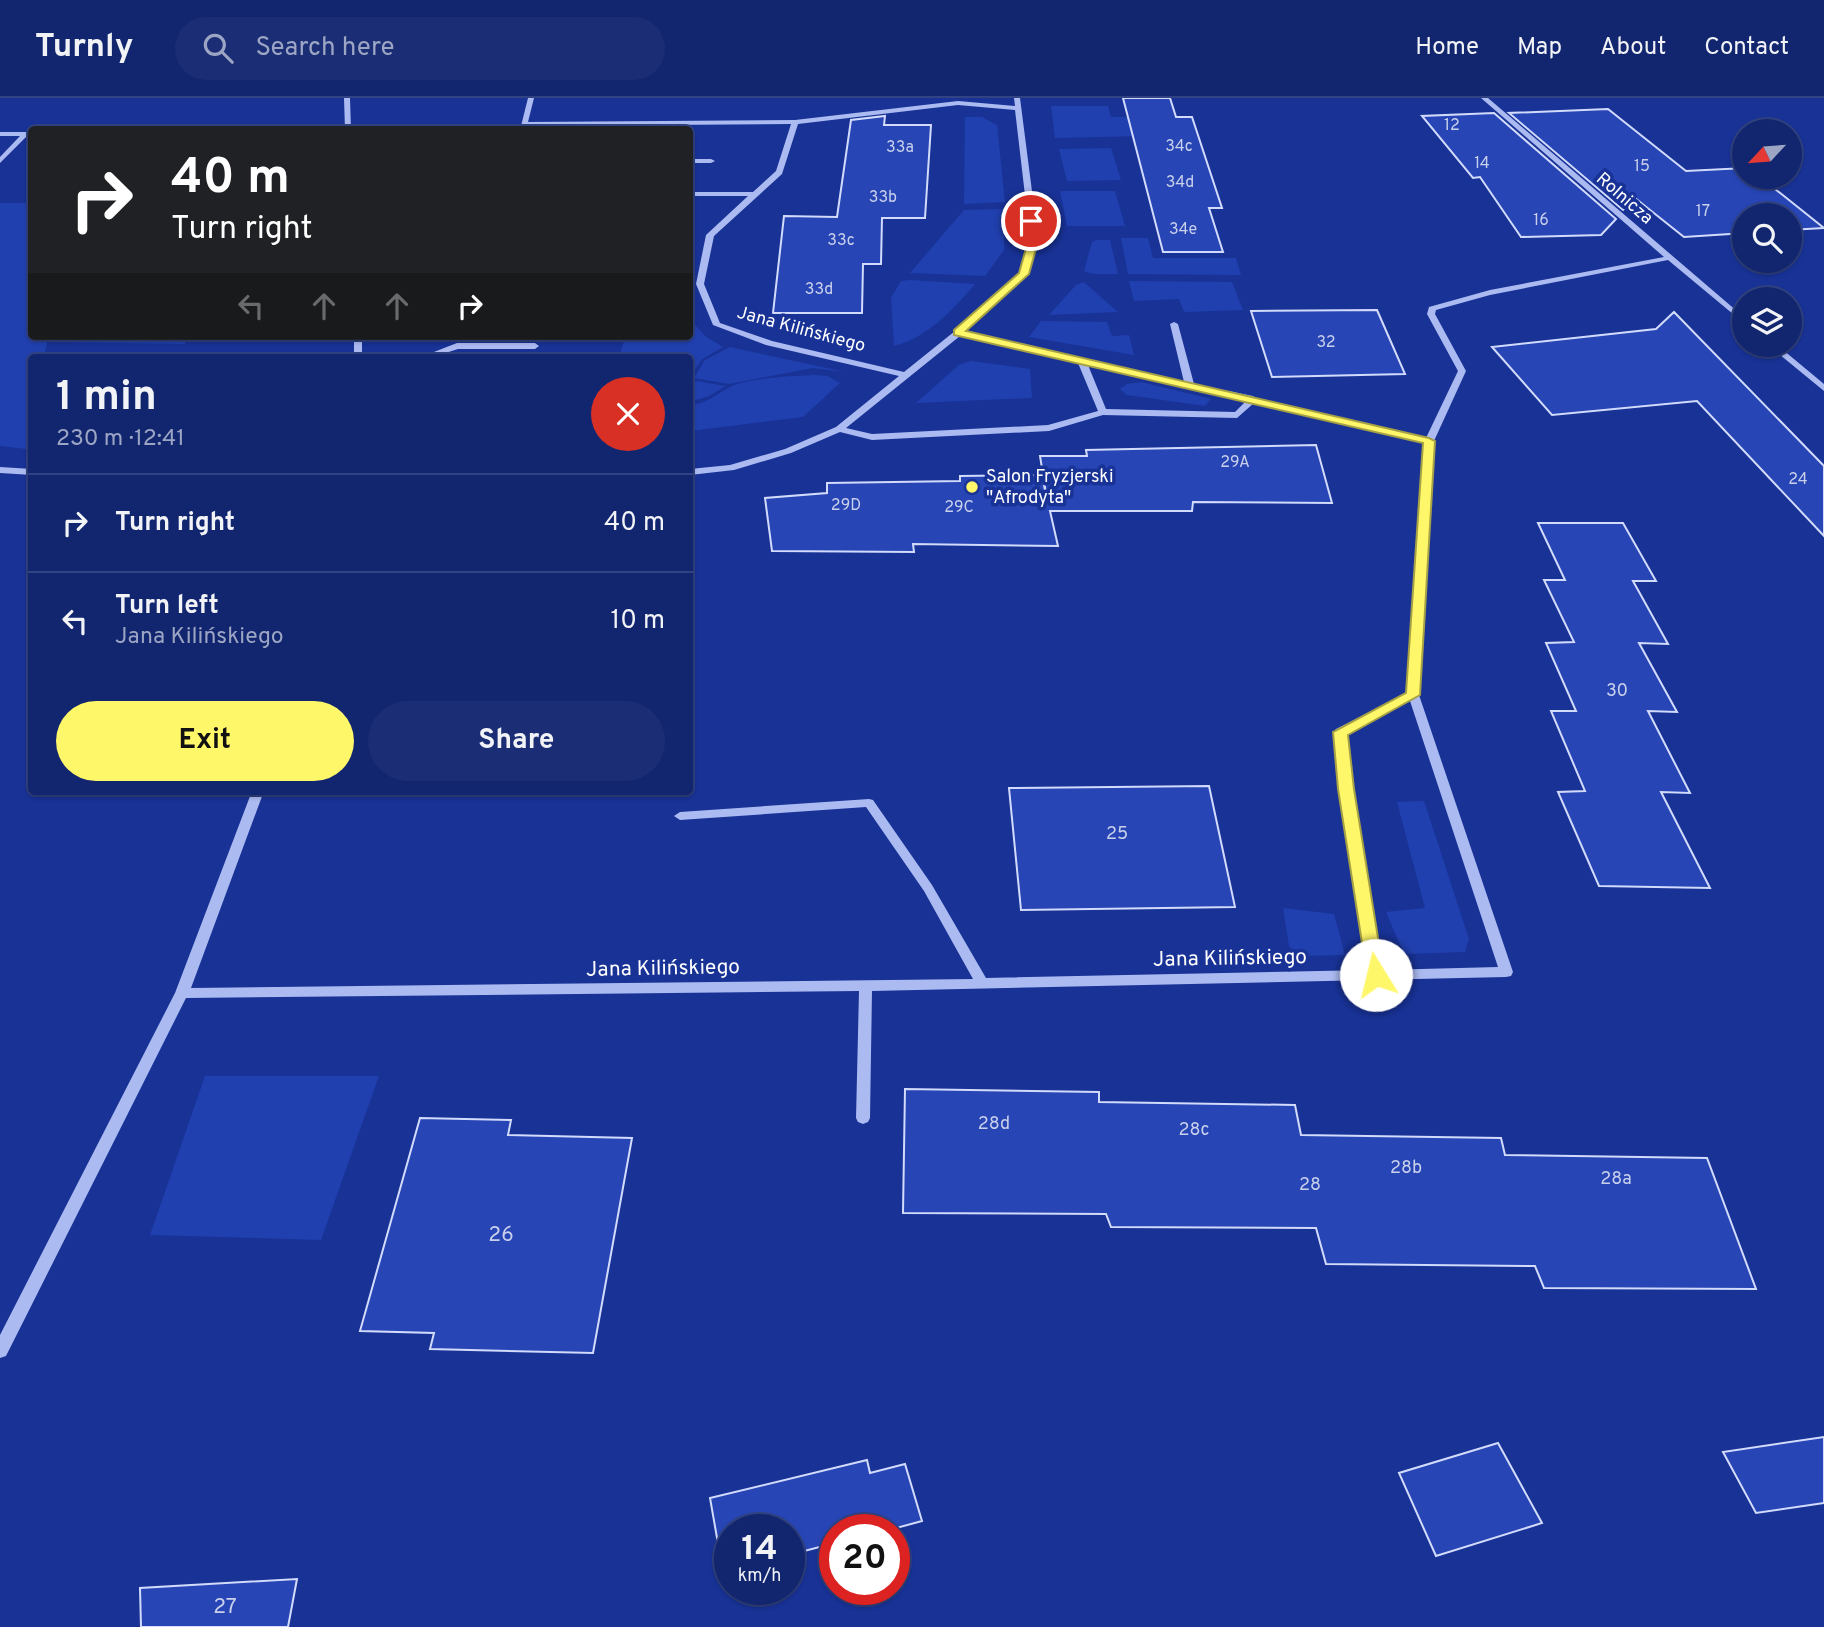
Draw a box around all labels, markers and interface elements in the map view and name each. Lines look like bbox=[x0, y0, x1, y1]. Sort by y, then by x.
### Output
search box bbox=[175, 17, 665, 80]
text: Turnly bbox=[35, 27, 133, 69]
icon: search bbox=[199, 29, 237, 67]
text: Search here bbox=[255, 32, 394, 65]
text: Home bbox=[1415, 33, 1479, 63]
text: Map bbox=[1517, 33, 1562, 63]
text: About bbox=[1600, 33, 1666, 63]
text: Contact bbox=[1704, 33, 1789, 63]
house number: 12 bbox=[1444, 116, 1460, 136]
north arrow bbox=[1732, 119, 1802, 189]
map controls bbox=[1732, 119, 1802, 357]
house number: 34c bbox=[1165, 137, 1193, 157]
house number: 33a bbox=[886, 138, 914, 158]
text: 40 m bbox=[171, 149, 290, 211]
icon: right bbox=[56, 154, 147, 245]
house number: 14 bbox=[1474, 154, 1490, 174]
house number: 15 bbox=[1634, 157, 1650, 177]
street label: Rolnicza bbox=[1591, 168, 1657, 230]
house number: 34d bbox=[1166, 173, 1194, 193]
house number: 33b bbox=[869, 188, 897, 208]
pin bbox=[1001, 191, 1061, 251]
icon: arrive bbox=[1012, 202, 1050, 240]
house number: 17 bbox=[1696, 202, 1710, 222]
button: search bbox=[1732, 203, 1802, 273]
text: Turn right bbox=[171, 210, 313, 250]
house number: 16 bbox=[1533, 211, 1549, 231]
house number: 34e bbox=[1169, 220, 1197, 240]
house number: 33c bbox=[827, 231, 855, 251]
house number: 33d bbox=[805, 280, 833, 300]
icon: left bbox=[232, 287, 270, 325]
icon: ahead bbox=[305, 287, 343, 325]
icon: ahead bbox=[378, 287, 416, 325]
icon: right bbox=[451, 287, 489, 325]
button: layers bbox=[1732, 287, 1802, 357]
street label: Jana Kilińskiego bbox=[734, 302, 868, 358]
house number: 32 bbox=[1316, 333, 1336, 353]
text: 1 min bbox=[56, 372, 157, 425]
button: close bbox=[591, 377, 665, 451]
text: 230 m · 12:41 bbox=[56, 425, 185, 454]
house number: 29A bbox=[1220, 453, 1250, 473]
place label: Salon Fryzjerski "Afrodyta" bbox=[986, 466, 1113, 510]
house number: 24 bbox=[1788, 470, 1808, 490]
marker: Salon Fryzjerski "Afrodyta" bbox=[964, 479, 980, 495]
house number: 29D bbox=[831, 496, 861, 516]
house number: 29C bbox=[944, 498, 974, 518]
icon: right bbox=[56, 504, 94, 542]
text: Turn right bbox=[115, 507, 235, 540]
text: 40 m bbox=[604, 507, 665, 540]
text: Turn left bbox=[115, 590, 219, 623]
icon: left bbox=[56, 602, 94, 640]
text: 10 m bbox=[610, 605, 665, 638]
text: Jana Kilińskiego bbox=[115, 623, 284, 652]
house number: 30 bbox=[1606, 680, 1628, 703]
button: Exit bbox=[56, 701, 354, 781]
button: Share bbox=[368, 701, 665, 781]
house number: 25 bbox=[1106, 823, 1128, 846]
position arrow bbox=[1339, 938, 1413, 1012]
street label: Jana Kilińskiego bbox=[1153, 944, 1307, 974]
street label: Jana Kilińskiego bbox=[586, 954, 740, 984]
house number: 28d bbox=[978, 1113, 1010, 1136]
house number: 28c bbox=[1178, 1119, 1210, 1142]
house number: 28b bbox=[1390, 1157, 1422, 1180]
house number: 28a bbox=[1600, 1168, 1632, 1191]
house number: 28 bbox=[1299, 1174, 1321, 1197]
house number: 26 bbox=[488, 1222, 514, 1249]
speed limit sign: 20 bbox=[819, 1514, 910, 1605]
text: 14 bbox=[741, 1528, 778, 1572]
text: km/h bbox=[738, 1565, 781, 1588]
house number: 27 bbox=[213, 1594, 237, 1621]

